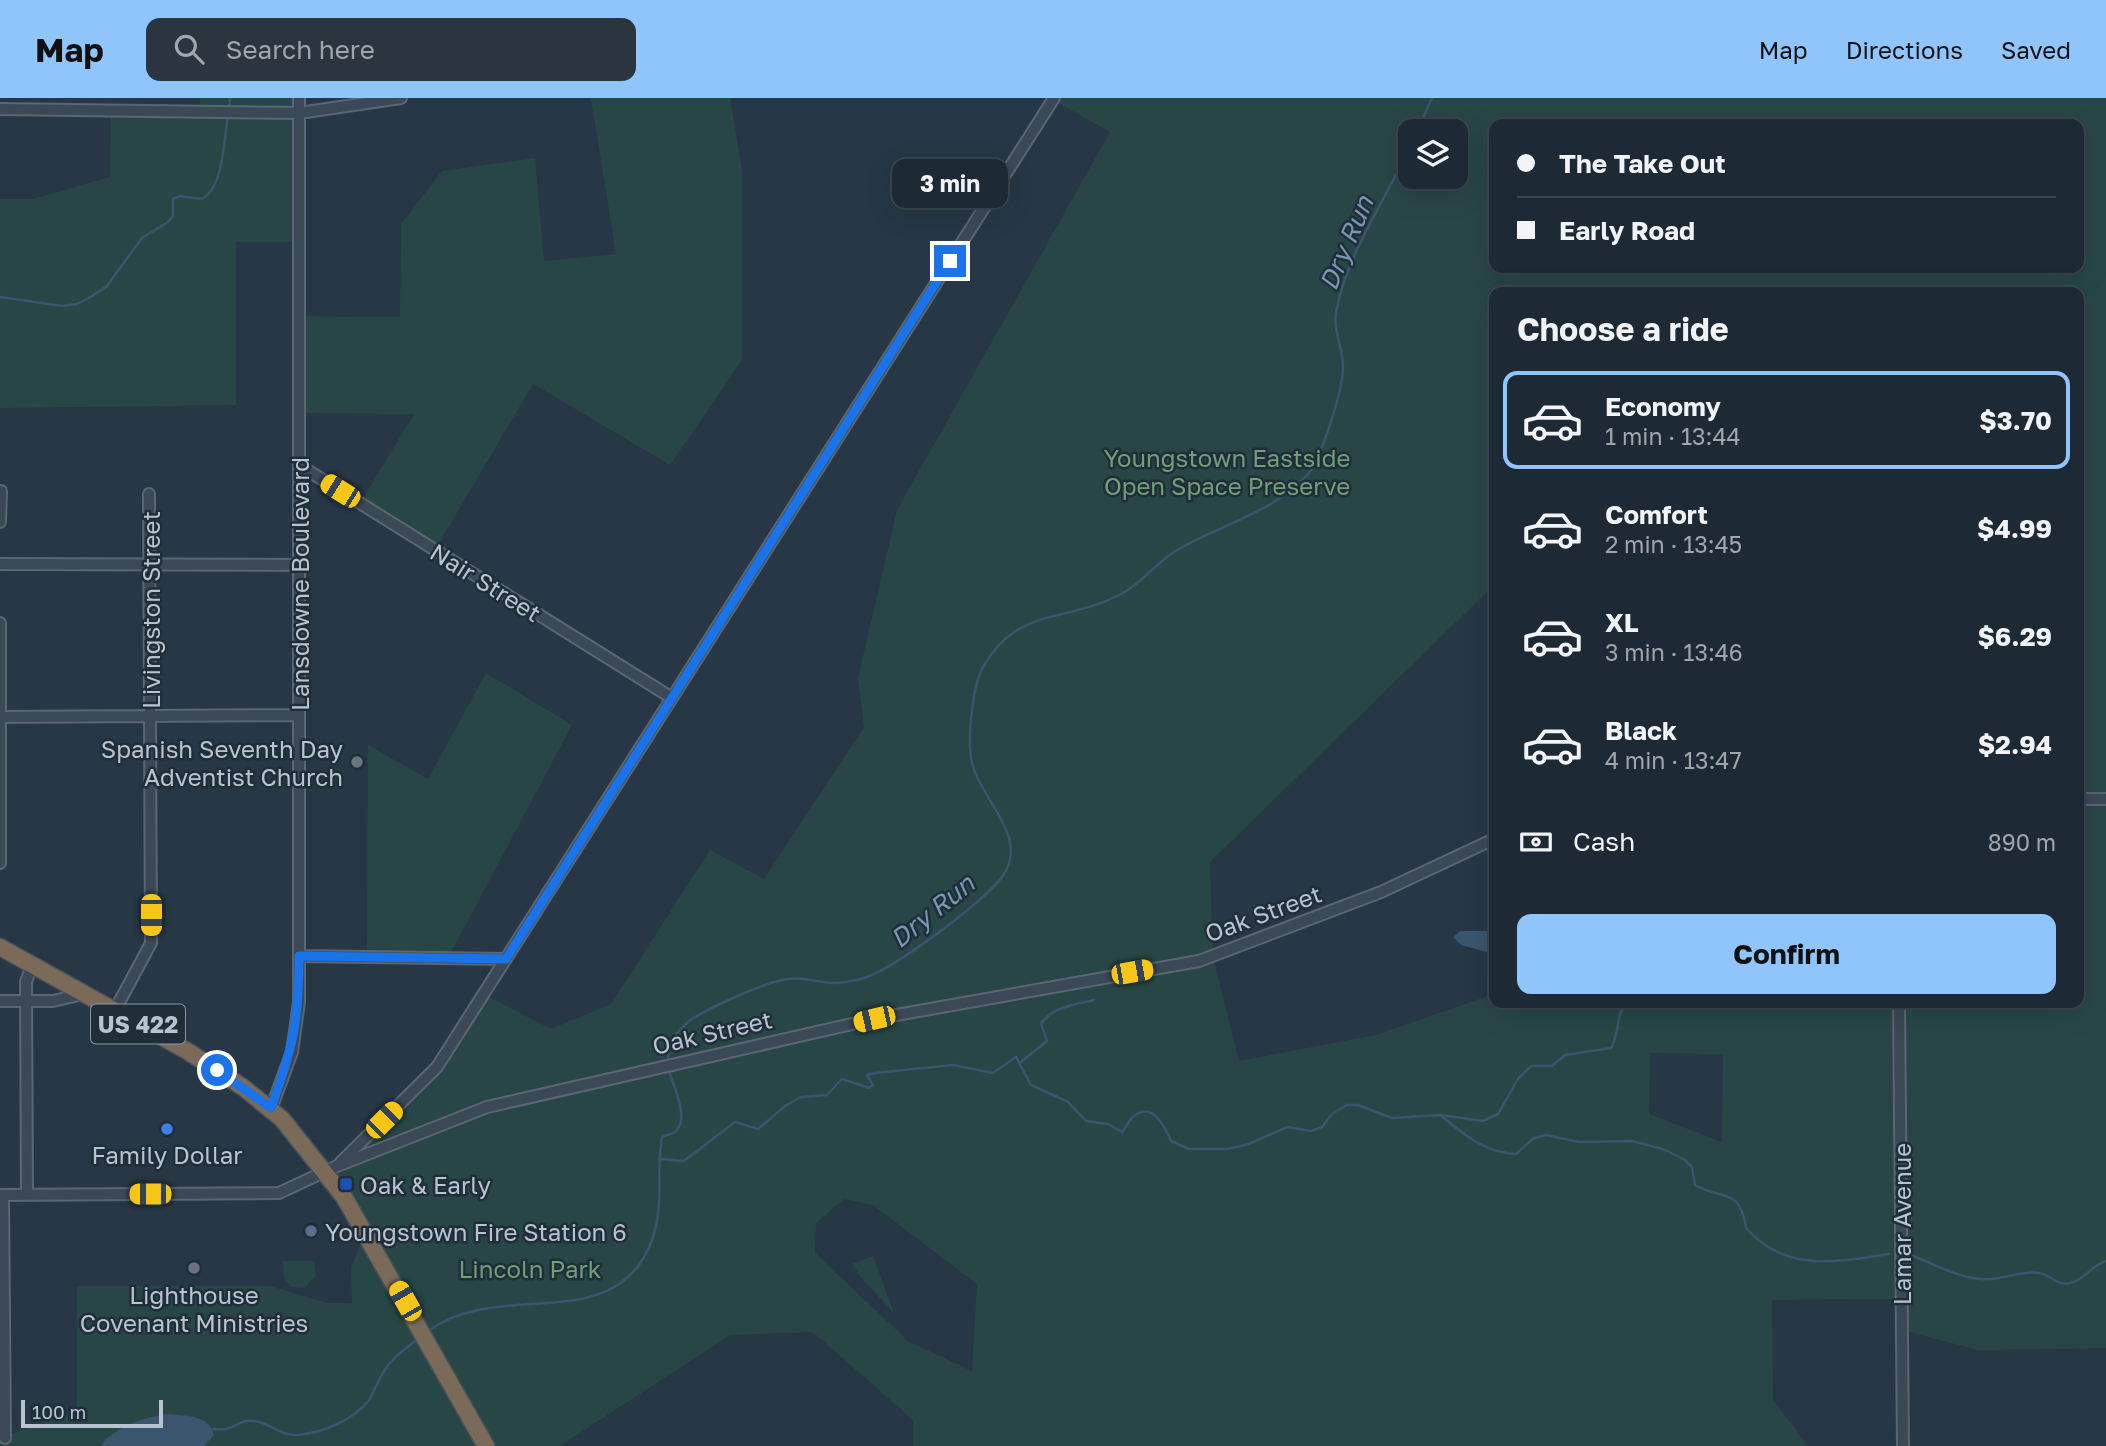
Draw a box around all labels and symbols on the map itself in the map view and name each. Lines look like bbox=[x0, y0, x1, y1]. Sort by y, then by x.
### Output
callout: 3 min bbox=[892, 159, 1008, 208]
water label: Dry Run bbox=[1312, 190, 1380, 295]
route end bbox=[934, 245, 966, 277]
park label: Youngstown Eastside Open Space Preserve bbox=[1104, 443, 1350, 500]
street label: Lansdowne Boulevard bbox=[285, 457, 314, 711]
car bbox=[317, 471, 364, 511]
street label: Livingston Street bbox=[136, 511, 165, 709]
street label: Nair Street bbox=[425, 537, 547, 627]
place label: Spanish Seventh Day Adventist Church bbox=[101, 734, 343, 791]
marker: Spanish Seventh Day Adventist Church bbox=[349, 754, 365, 770]
water label: Dry Run bbox=[884, 867, 981, 954]
street label: Oak Street bbox=[1201, 879, 1325, 947]
car bbox=[141, 894, 162, 936]
car bbox=[1110, 958, 1155, 986]
road number: US 422 bbox=[91, 1004, 185, 1043]
street label: Oak Street bbox=[649, 1004, 775, 1060]
car bbox=[852, 1004, 897, 1034]
route start bbox=[201, 1054, 233, 1086]
car bbox=[362, 1098, 407, 1142]
marker: Family Dollar bbox=[159, 1121, 175, 1137]
place label: Family Dollar bbox=[91, 1140, 243, 1169]
street label: Lamar Avenue bbox=[1887, 1143, 1916, 1305]
place label: Oak & Early bbox=[360, 1170, 491, 1199]
marker: Oak & Early bbox=[338, 1176, 354, 1192]
car bbox=[130, 1184, 172, 1205]
place label: Youngstown Fire Station 6 bbox=[325, 1217, 627, 1246]
marker: Youngstown Fire Station 6 bbox=[303, 1223, 319, 1239]
park label: Lincoln Park bbox=[459, 1254, 601, 1283]
marker: Lighthouse Covenant Ministries bbox=[186, 1260, 202, 1276]
car bbox=[386, 1278, 425, 1324]
place label: Lighthouse Covenant Ministries bbox=[80, 1280, 308, 1337]
scale bar bbox=[21, 1397, 163, 1429]

